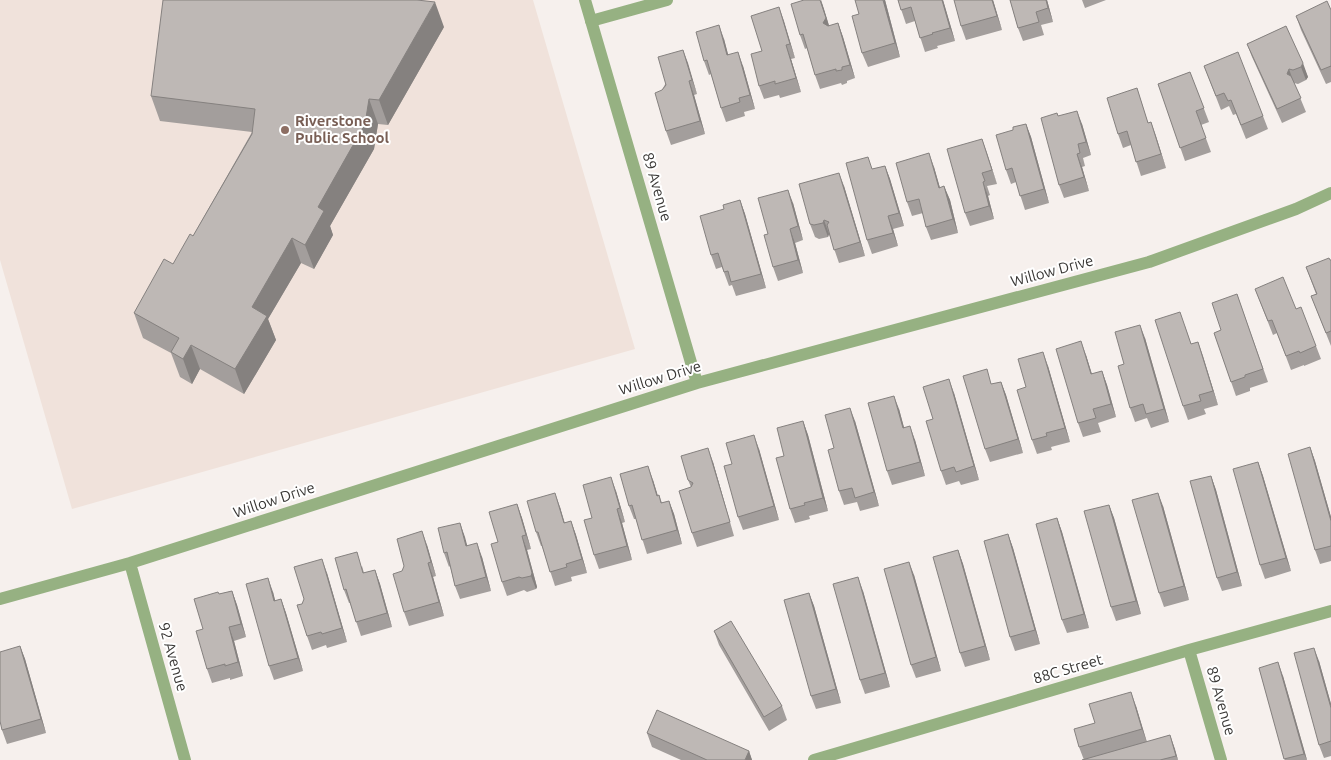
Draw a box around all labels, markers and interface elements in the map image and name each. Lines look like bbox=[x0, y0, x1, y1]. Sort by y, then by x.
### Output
place label: Riverstone Public School bbox=[295, 112, 390, 146]
marker: Riverstone Public School bbox=[279, 124, 291, 136]
street label: 89 Avenue bbox=[640, 150, 675, 223]
street label: Willow Drive bbox=[1009, 251, 1095, 290]
street label: Willow Drive bbox=[617, 357, 703, 398]
street label: Willow Drive bbox=[231, 478, 317, 521]
street label: 92 Avenue bbox=[156, 620, 191, 693]
street label: 88C Street bbox=[1031, 650, 1105, 687]
street label: 89 Avenue bbox=[1204, 664, 1239, 737]

